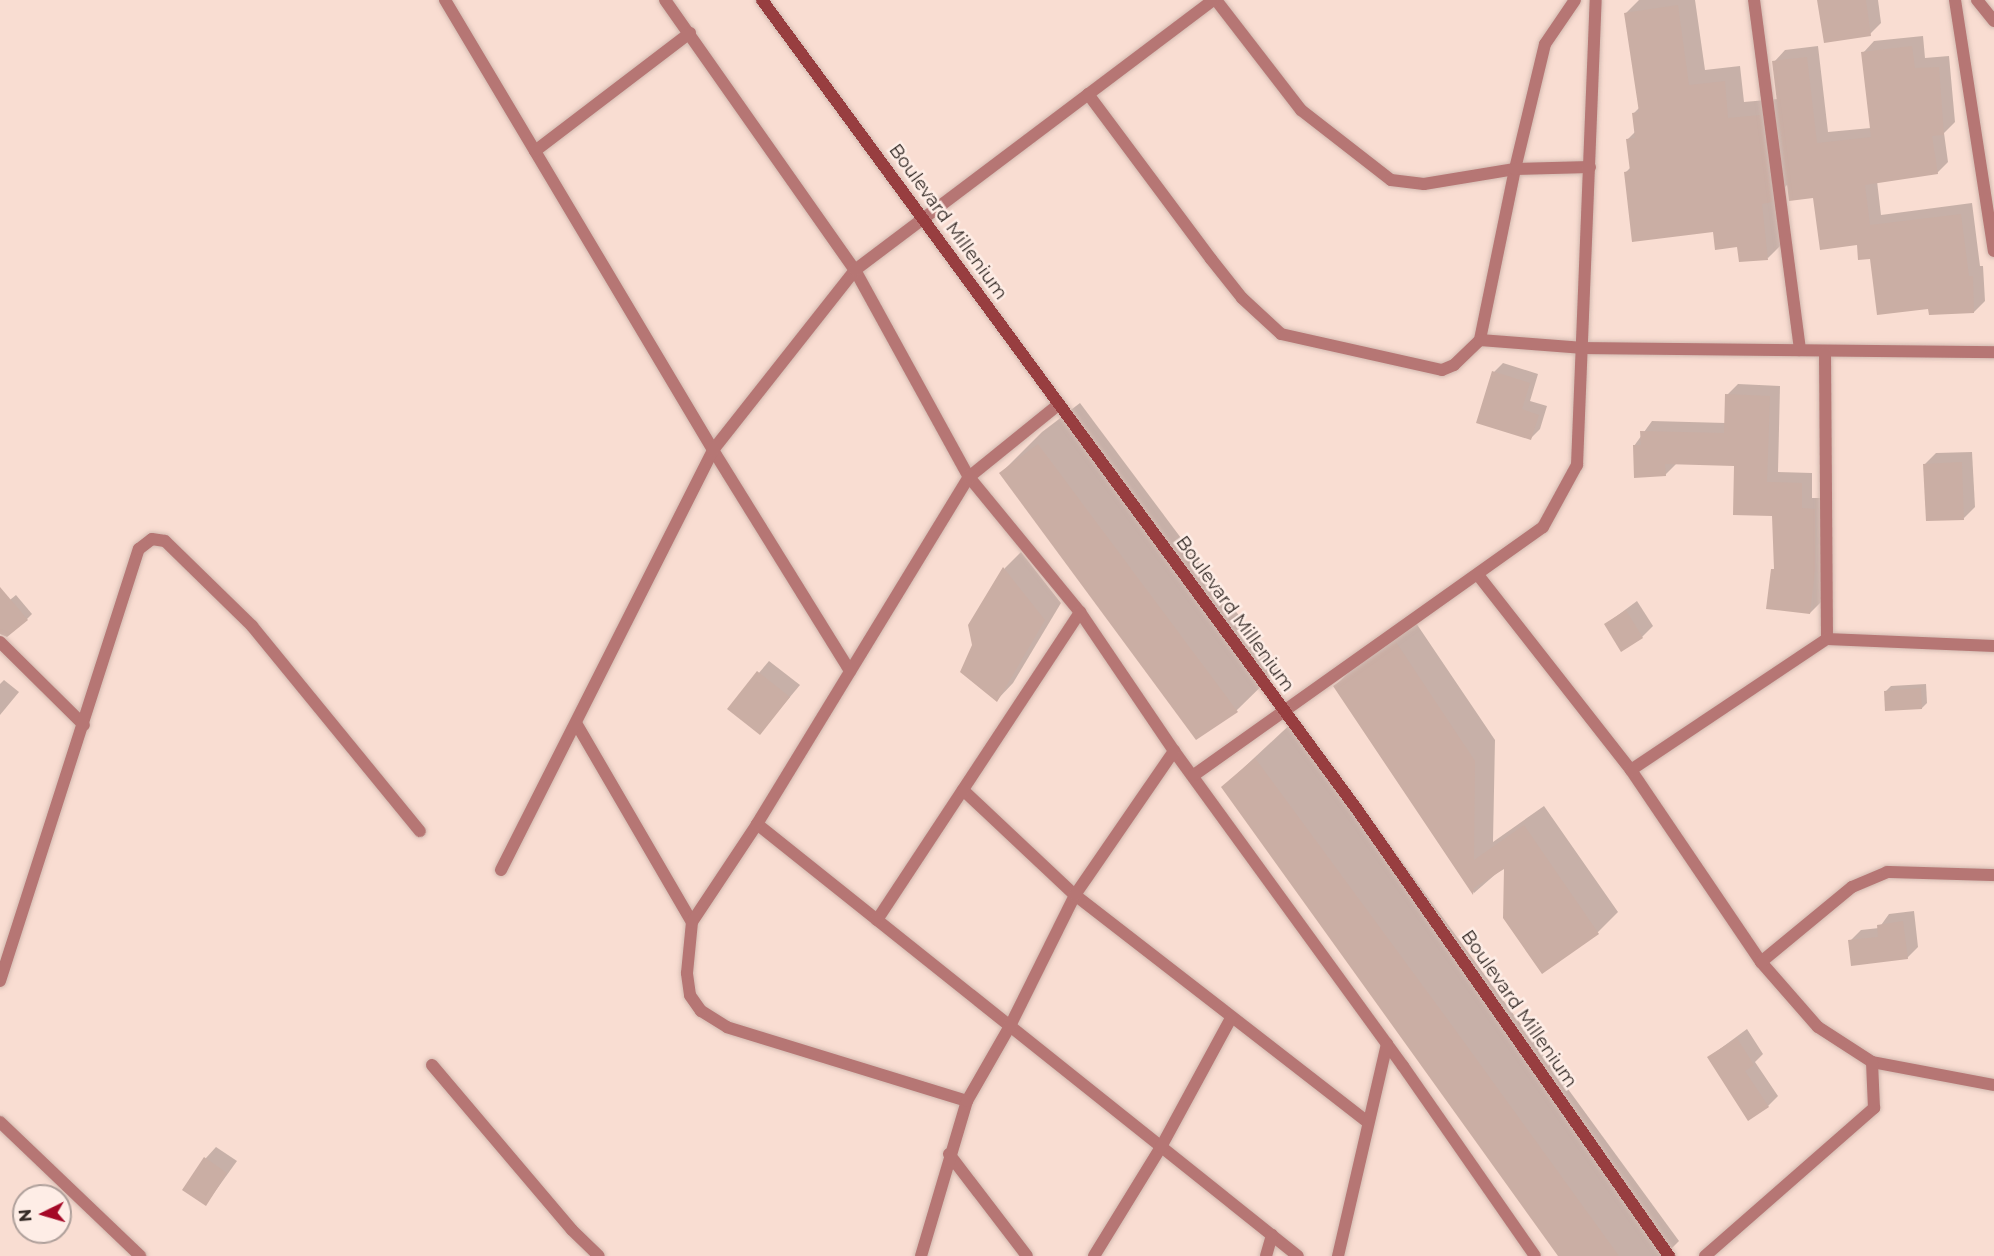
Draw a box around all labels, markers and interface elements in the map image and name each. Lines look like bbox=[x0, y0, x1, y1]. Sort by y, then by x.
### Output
street label: Boulevard Millenium bbox=[884, 140, 1012, 304]
street label: Boulevard Millenium bbox=[1171, 532, 1299, 696]
street label: Boulevard Millenium bbox=[1456, 926, 1582, 1092]
north arrow bbox=[12, 1184, 72, 1244]
text: N bbox=[16, 1208, 36, 1223]

